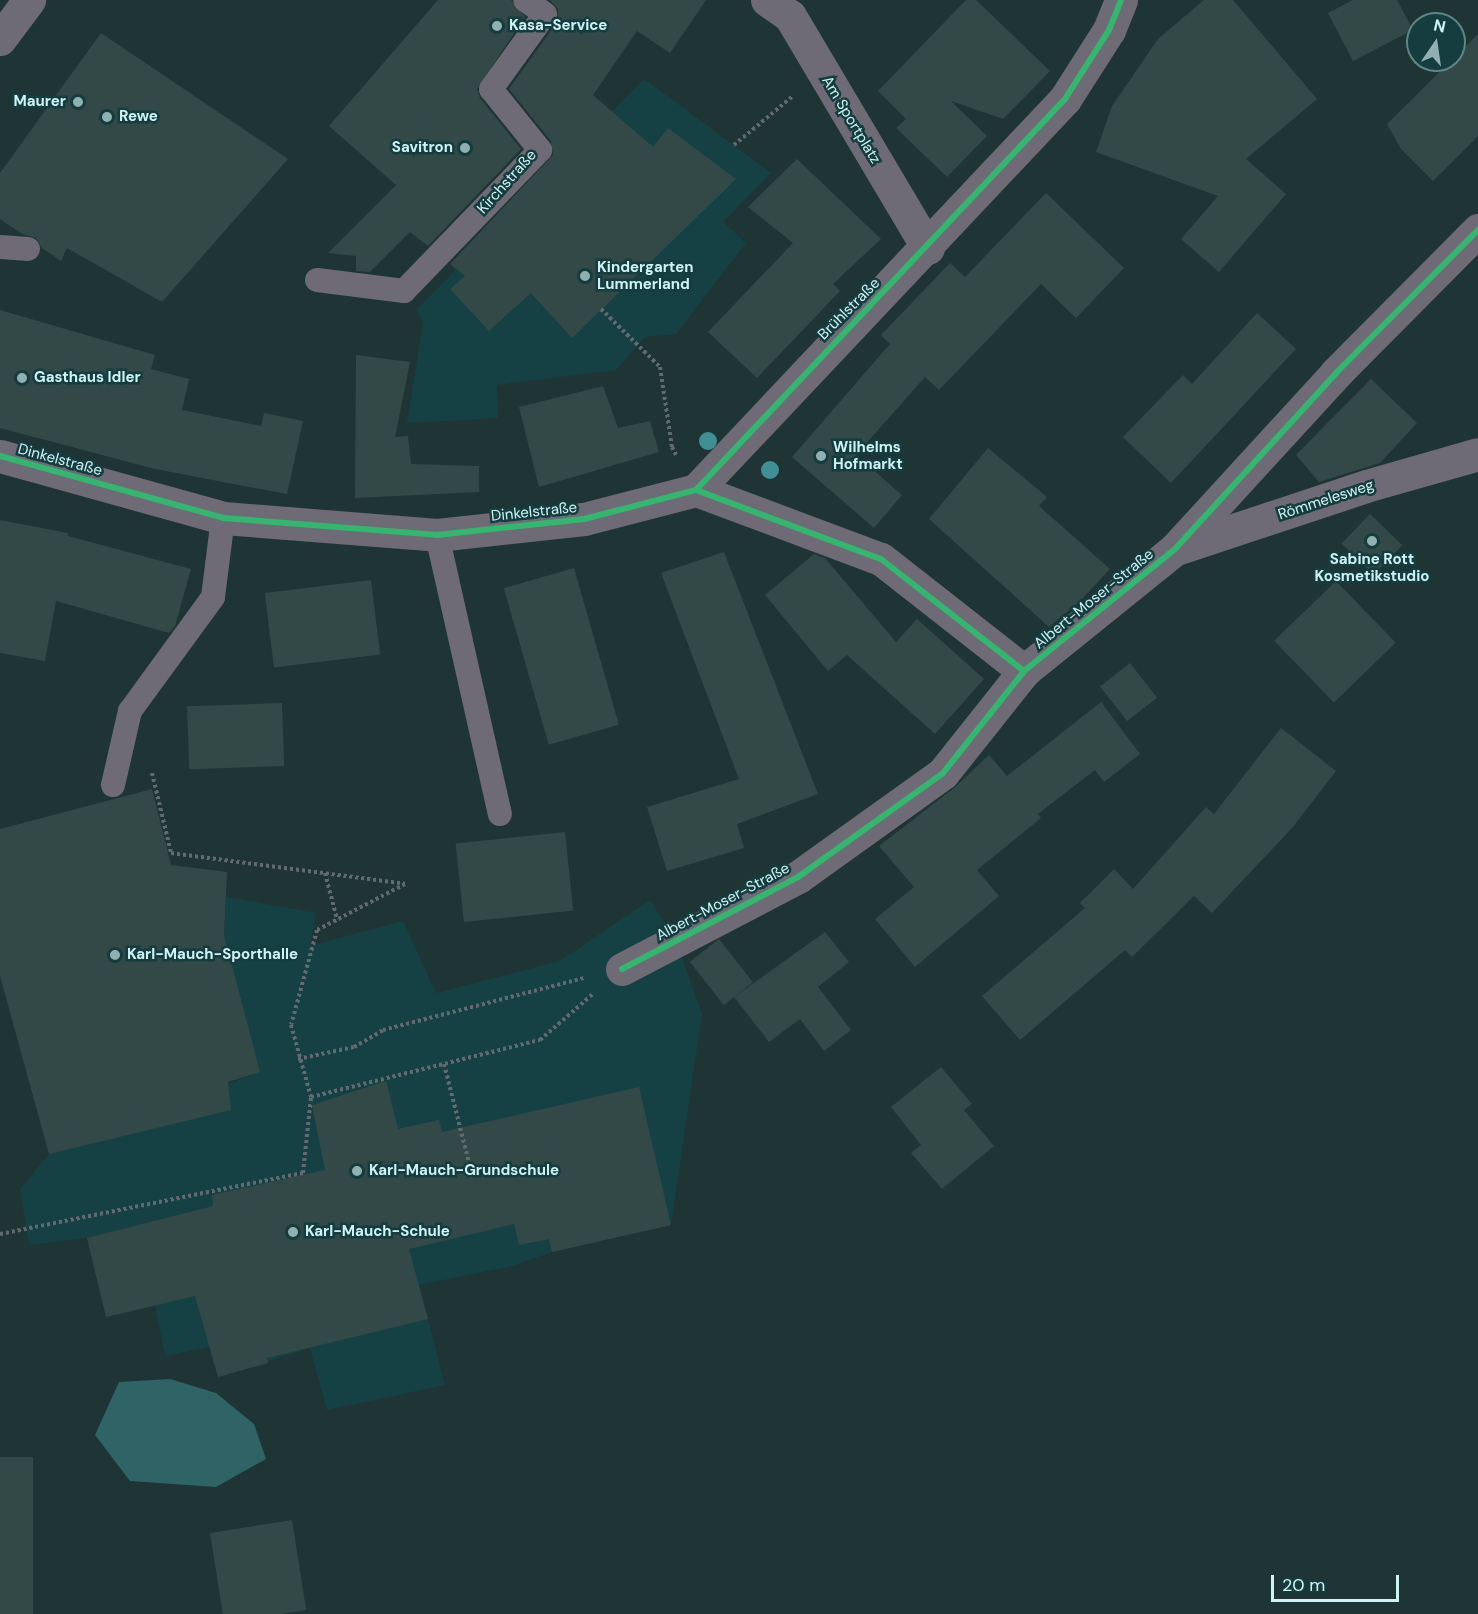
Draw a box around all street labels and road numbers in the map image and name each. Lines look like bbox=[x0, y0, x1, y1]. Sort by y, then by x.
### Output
street label: Am Sportplatz bbox=[818, 73, 884, 167]
street label: Kirchstraße bbox=[474, 146, 540, 218]
street label: Brühlstraße bbox=[814, 274, 884, 344]
street label: Dinkelstraße bbox=[16, 440, 104, 480]
street label: Römmelesweg bbox=[1276, 476, 1376, 524]
street label: Dinkelstraße bbox=[490, 499, 578, 525]
street label: Albert-Moser-Straße bbox=[1031, 545, 1157, 653]
street label: Albert-Moser-Straße bbox=[653, 859, 793, 945]

